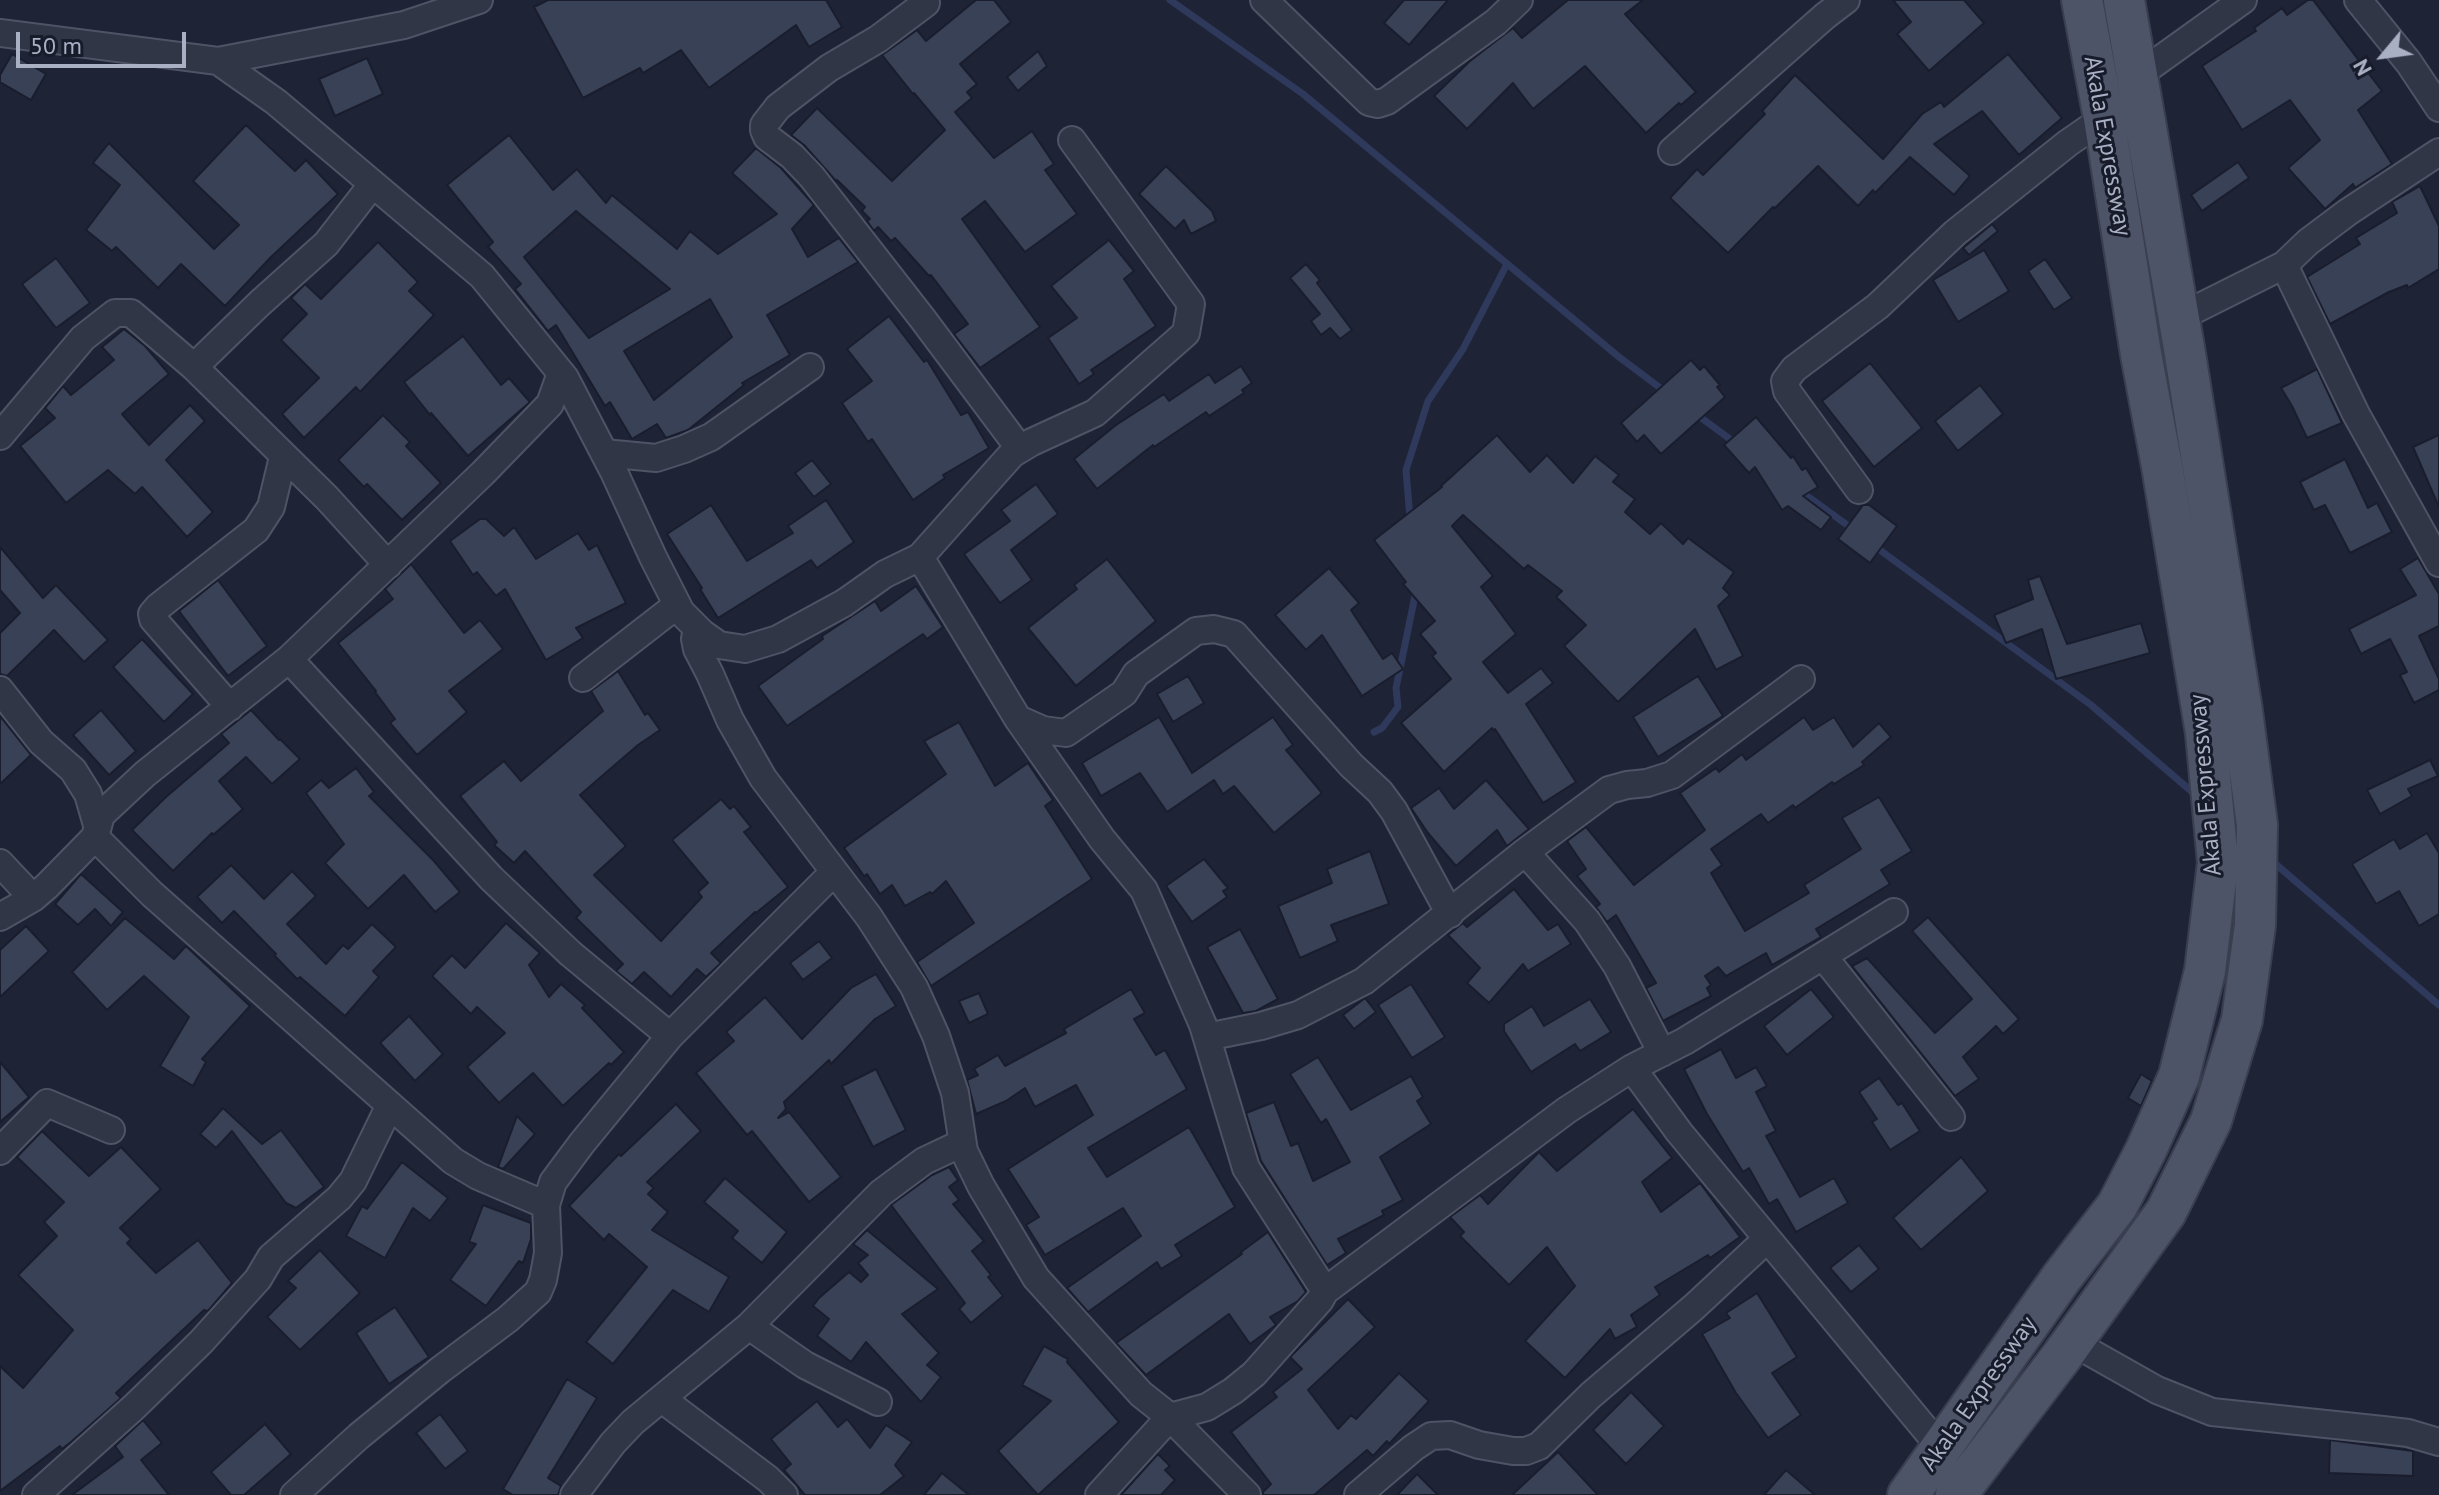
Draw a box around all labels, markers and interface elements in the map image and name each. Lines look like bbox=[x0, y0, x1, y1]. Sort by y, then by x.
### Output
scale bar bbox=[20, 16, 190, 66]
north arrow bbox=[2343, 16, 2423, 96]
text: 50 m bbox=[30, 30, 82, 61]
street label: Akala Expressway bbox=[2077, 54, 2137, 238]
text: N bbox=[2346, 55, 2378, 81]
street label: Akala Expressway bbox=[2184, 693, 2228, 877]
street label: Akala Expressway bbox=[1915, 1311, 2043, 1477]

